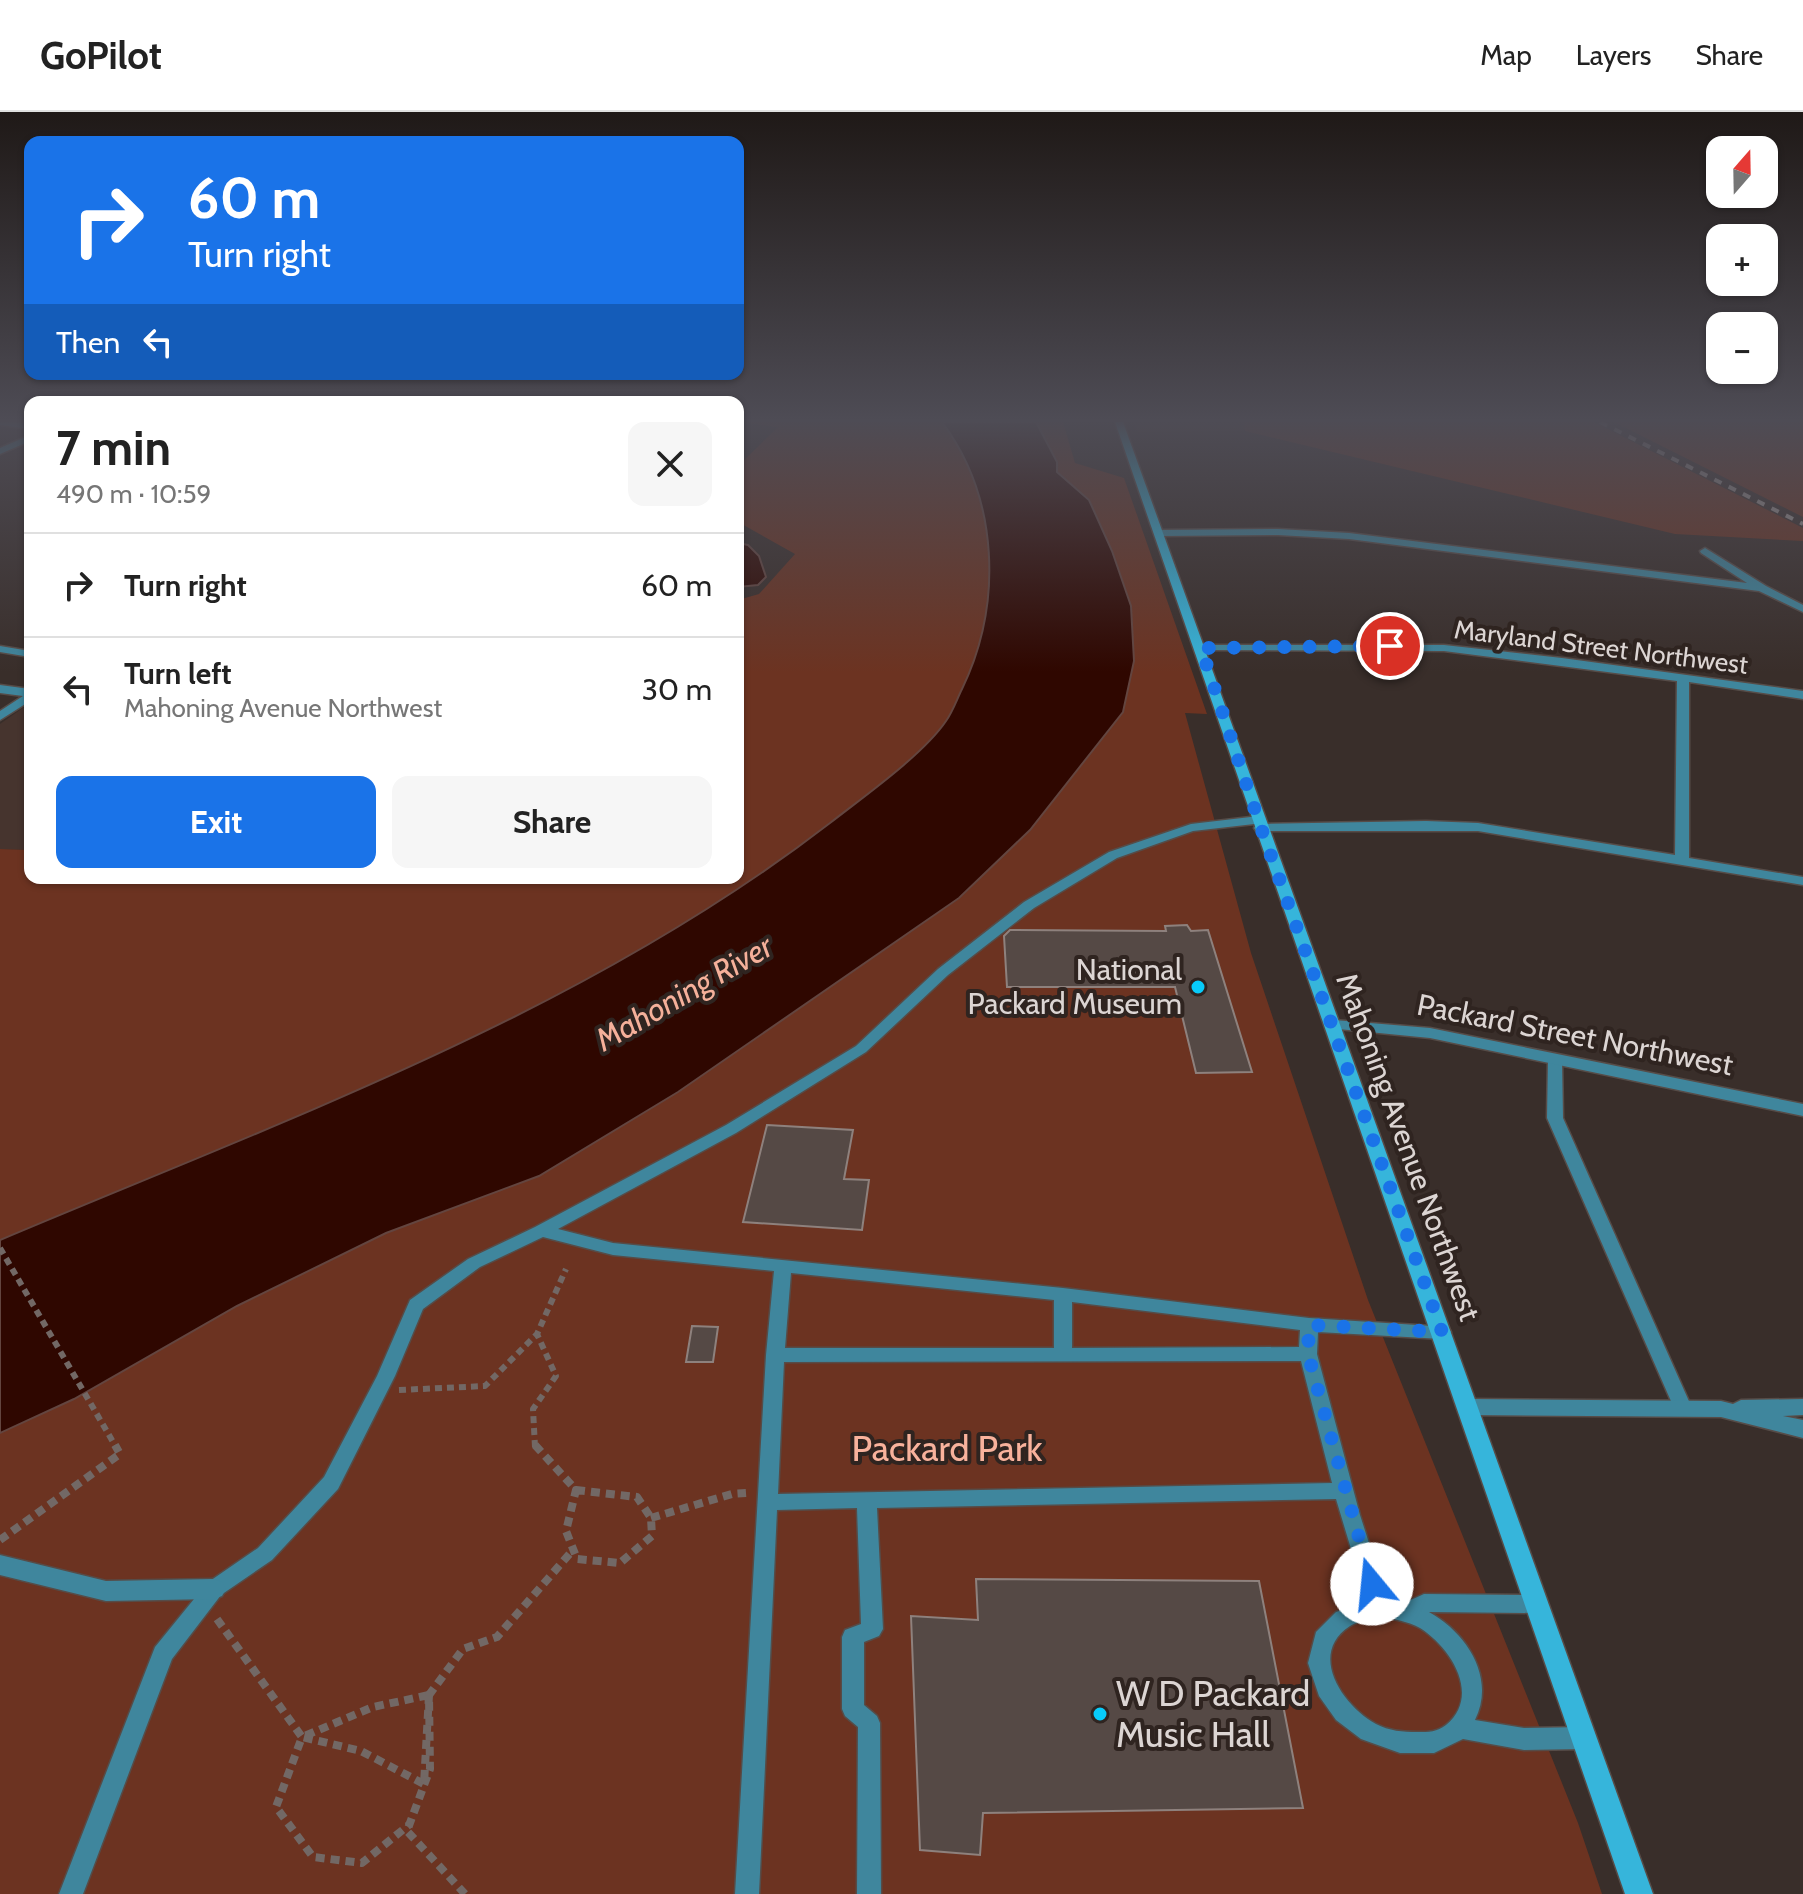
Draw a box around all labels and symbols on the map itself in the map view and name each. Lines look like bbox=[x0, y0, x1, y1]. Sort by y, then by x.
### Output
north arrow bbox=[1706, 136, 1778, 208]
pin bbox=[1356, 612, 1424, 680]
street label: Maryland Street Northwest bbox=[1452, 613, 1750, 681]
water label: Mahoning River bbox=[587, 926, 780, 1059]
place label: National Packard Museum bbox=[968, 951, 1182, 1022]
street label: Mahoning Avenue Northwest bbox=[1328, 968, 1489, 1326]
marker: National Packard Museum bbox=[1189, 978, 1207, 996]
street label: Packard Street Northwest bbox=[1414, 986, 1736, 1083]
park label: Packard Park bbox=[852, 1426, 1043, 1470]
position arrow bbox=[1330, 1542, 1414, 1626]
place label: W D Packard Music Hall bbox=[1116, 1671, 1310, 1756]
marker: W D Packard Music Hall bbox=[1091, 1705, 1109, 1723]

